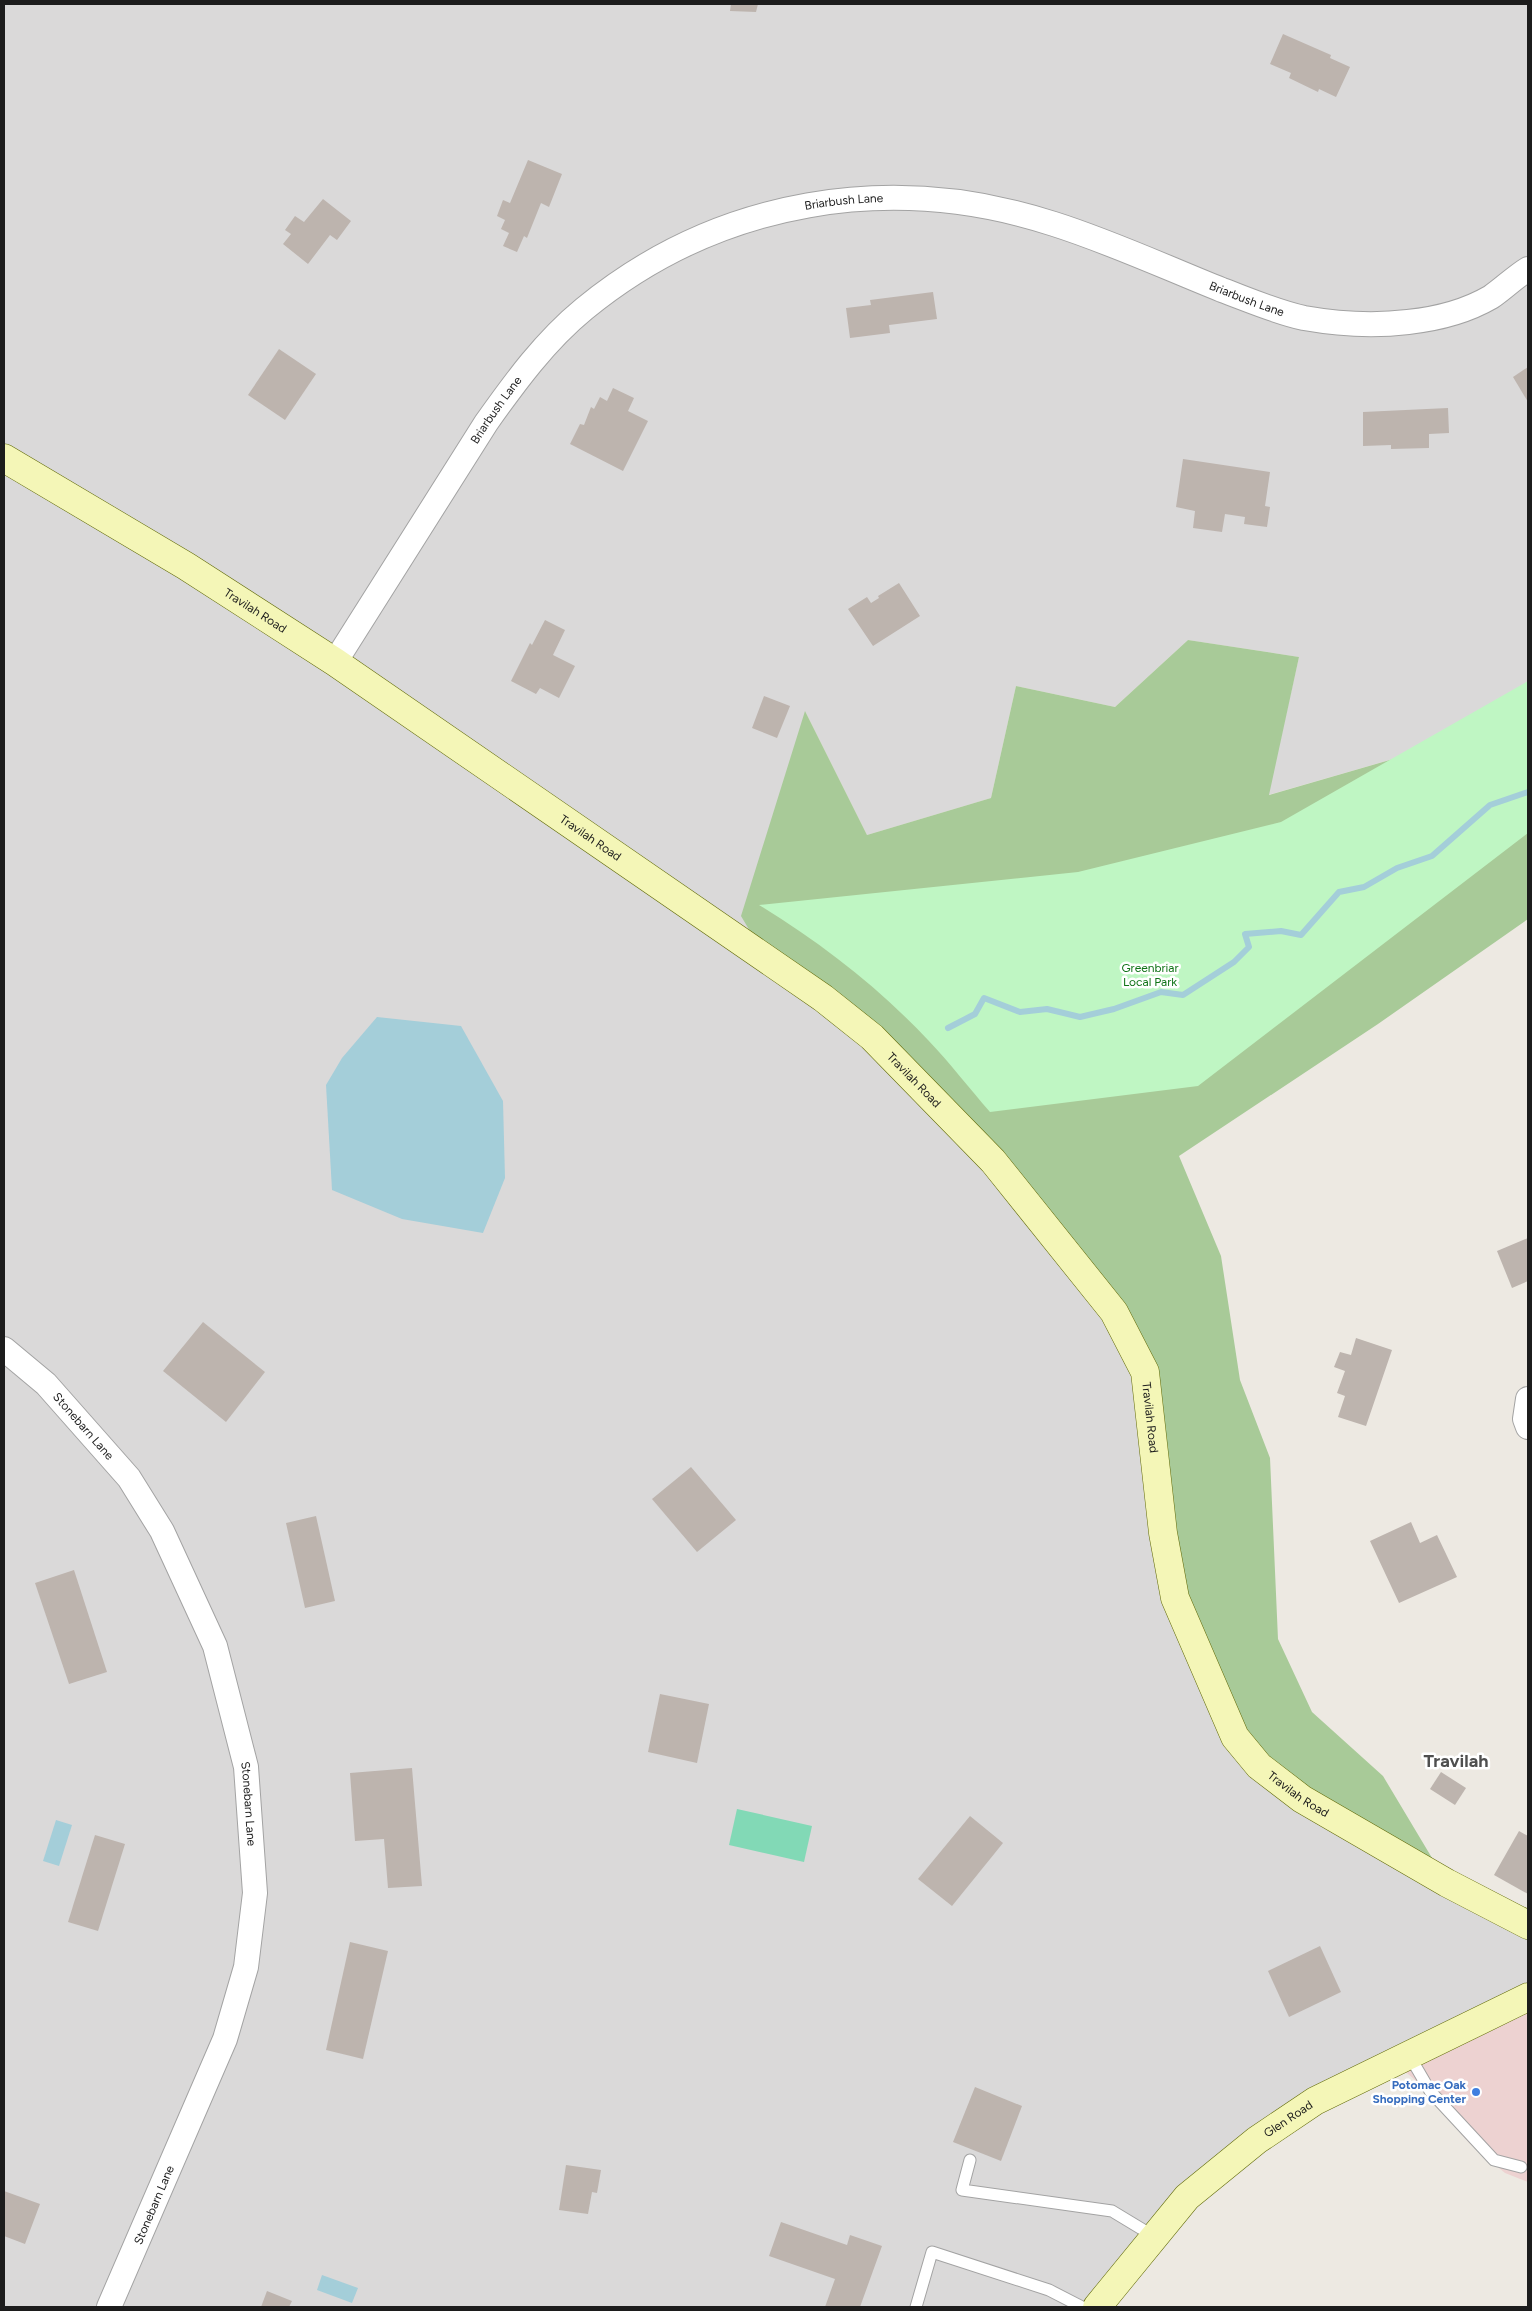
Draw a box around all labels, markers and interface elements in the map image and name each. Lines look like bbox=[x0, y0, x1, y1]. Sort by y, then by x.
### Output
street label: Briarbush Lane bbox=[803, 191, 884, 213]
street label: Briarbush Lane bbox=[1207, 279, 1286, 320]
street label: Briarbush Lane bbox=[468, 373, 525, 446]
street label: Travilah Road bbox=[221, 585, 289, 636]
street label: Travilah Road bbox=[557, 812, 624, 864]
park label: Greenbriar Local Park bbox=[1121, 961, 1179, 989]
street label: Travilah Road bbox=[884, 1050, 944, 1110]
street label: Travilah Road bbox=[1139, 1381, 1161, 1454]
street label: Stonebarn Lane bbox=[50, 1390, 117, 1463]
district label: Travilah bbox=[1424, 1750, 1489, 1772]
street label: Stonebarn Lane bbox=[238, 1760, 259, 1847]
street label: Travilah Road bbox=[1265, 1768, 1331, 1820]
place label: Potomac Oak Shopping Center bbox=[1372, 2078, 1467, 2106]
marker: Potomac Oak Shopping Center bbox=[1470, 2086, 1482, 2098]
street label: Glen Road bbox=[1261, 2098, 1315, 2140]
street label: Stonebarn Lane bbox=[131, 2163, 177, 2247]

